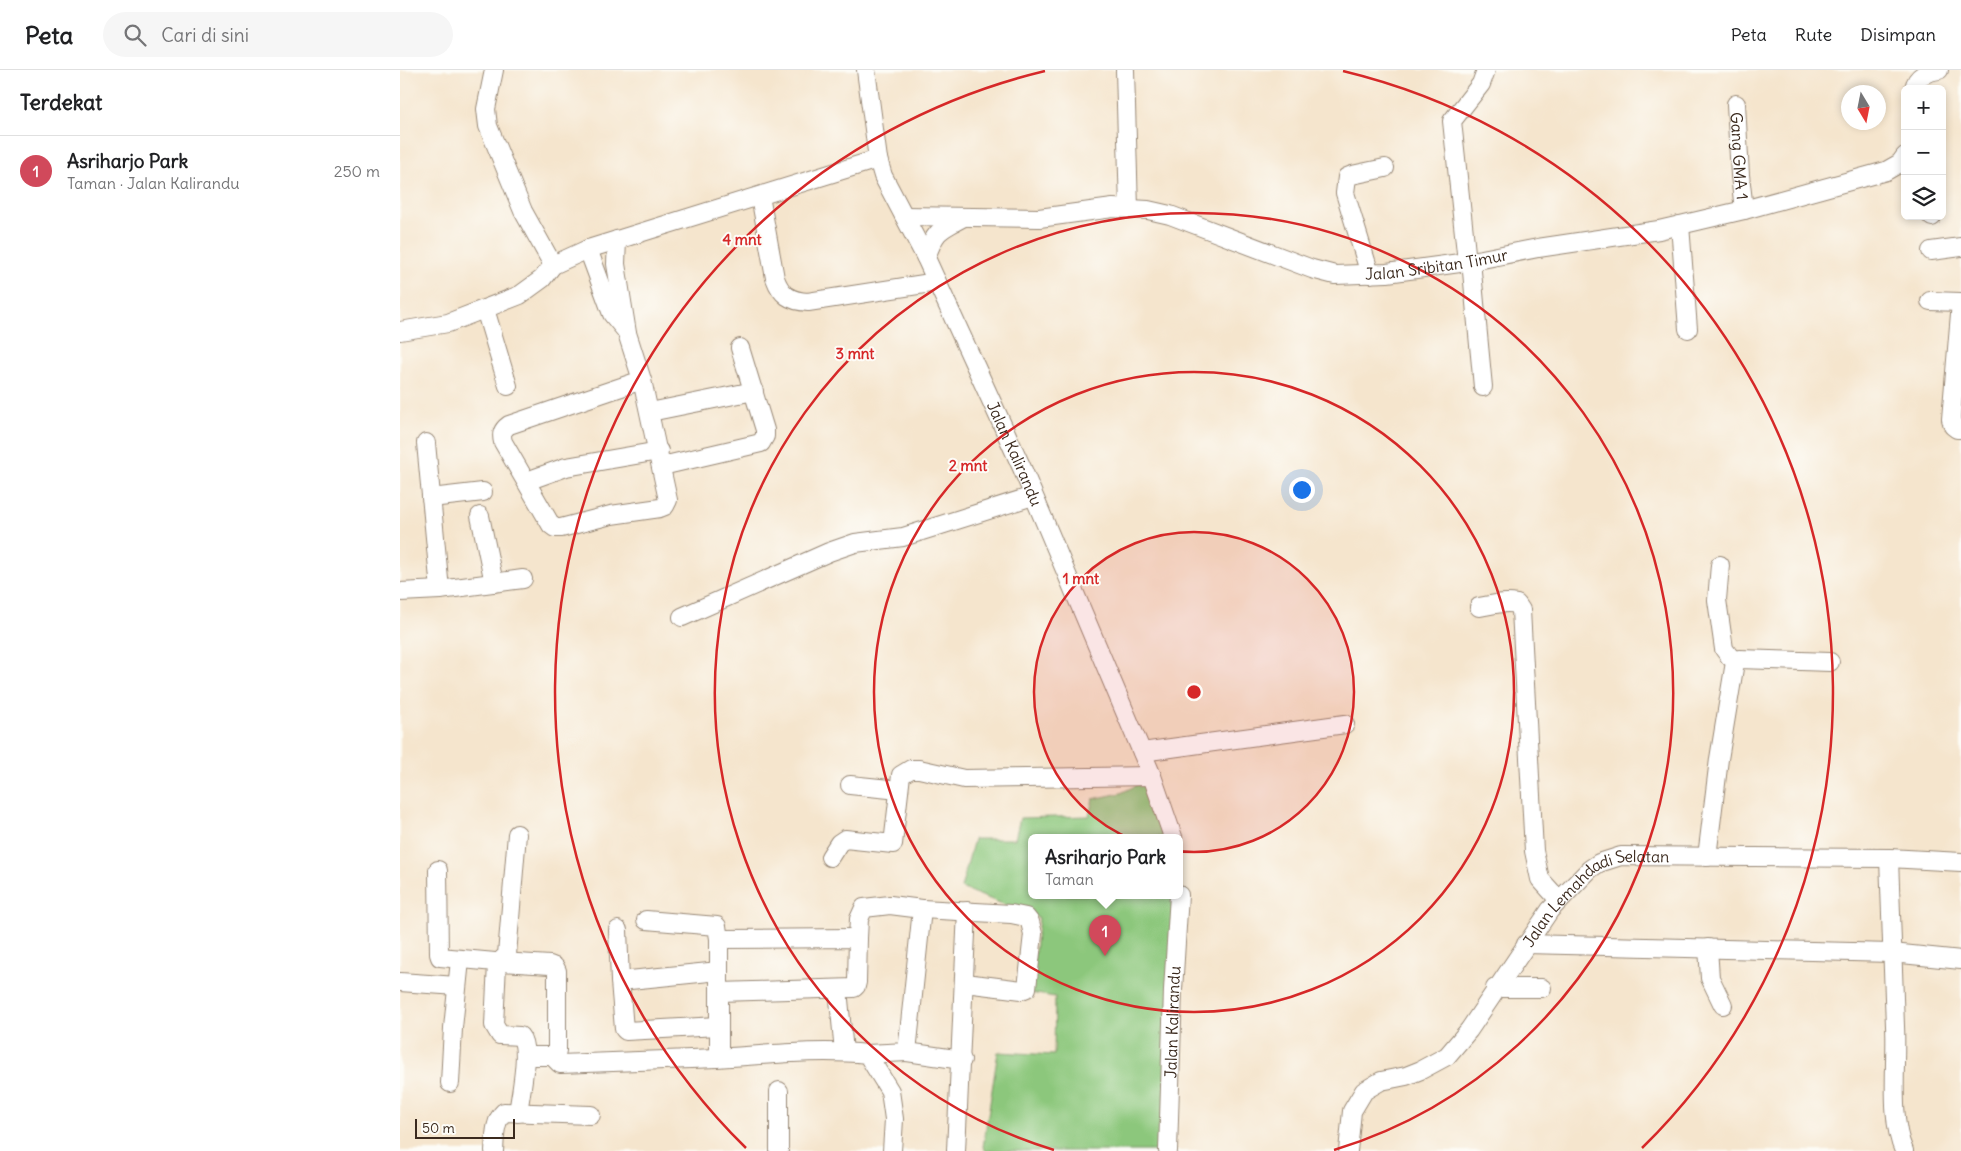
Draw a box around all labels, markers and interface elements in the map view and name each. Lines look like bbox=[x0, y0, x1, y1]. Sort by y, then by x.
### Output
search box bbox=[103, 12, 453, 57]
text: Peta bbox=[25, 20, 73, 50]
icon: search bbox=[121, 21, 149, 49]
text: Cari di sini bbox=[161, 23, 249, 47]
text: Peta bbox=[1731, 23, 1767, 46]
text: Rute bbox=[1795, 23, 1832, 46]
text: Disimpan bbox=[1860, 23, 1936, 46]
north arrow bbox=[1841, 85, 1886, 130]
map controls bbox=[1901, 85, 1946, 220]
button: + bbox=[1901, 85, 1946, 130]
text: Terdekat bbox=[20, 89, 102, 116]
street label: Gang GMA 1 bbox=[1726, 112, 1753, 201]
button: − bbox=[1901, 130, 1946, 175]
text: Asriharjo Park bbox=[67, 149, 188, 173]
text: 1 bbox=[33, 161, 39, 181]
text: 250 m bbox=[334, 161, 380, 181]
text: Taman · Jalan Kalirandu bbox=[67, 173, 240, 193]
button: layers bbox=[1901, 175, 1946, 220]
text: 4 mnt bbox=[722, 230, 762, 249]
street label: Jalan Sribitan Timur bbox=[1365, 244, 1510, 284]
text: 3 mnt bbox=[836, 344, 875, 363]
street label: Jalan Kalirandu bbox=[983, 398, 1047, 509]
text: 2 mnt bbox=[949, 456, 988, 475]
your location bbox=[1289, 477, 1315, 503]
text: 1 mnt bbox=[1063, 569, 1100, 588]
centre of rings bbox=[1185, 683, 1203, 701]
popup bbox=[1028, 834, 1183, 899]
text: Asriharjo Park bbox=[1045, 845, 1166, 869]
street label: Jalan Lemahdadi Selatan bbox=[1518, 845, 1669, 951]
text: Taman bbox=[1045, 869, 1094, 889]
pin: 1 bbox=[1089, 915, 1121, 956]
street label: Jalan Kalirandu bbox=[1160, 965, 1185, 1079]
scale bar bbox=[415, 1116, 515, 1139]
text: 50 m bbox=[422, 1119, 455, 1137]

